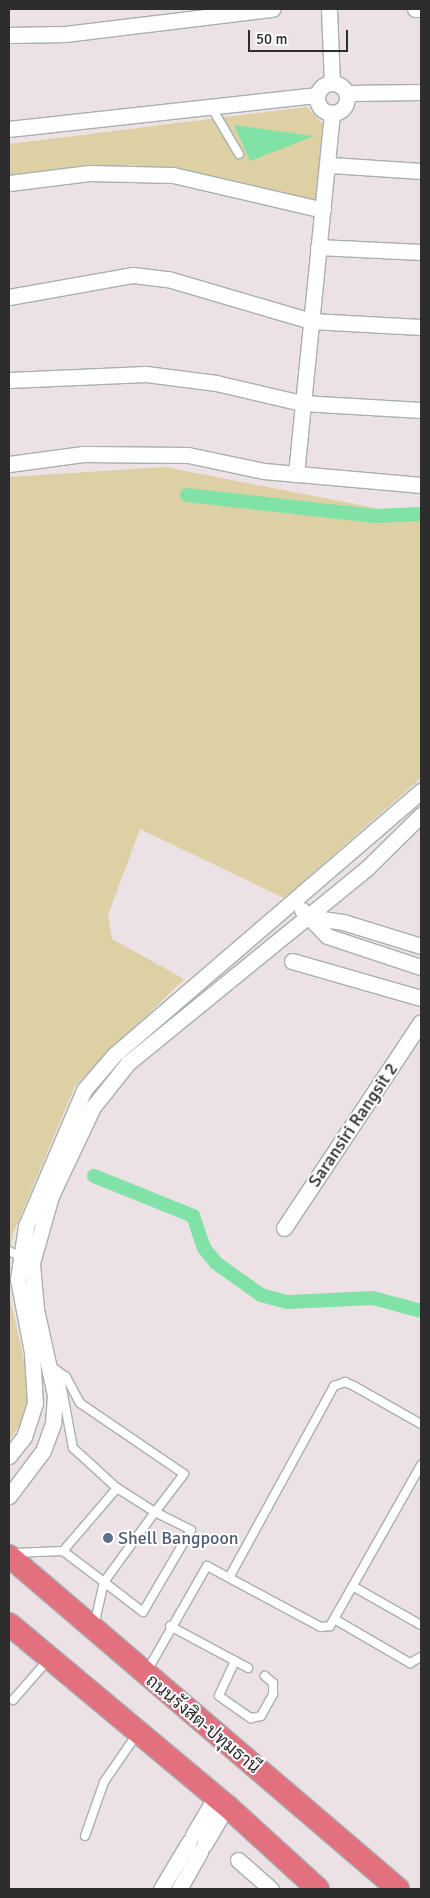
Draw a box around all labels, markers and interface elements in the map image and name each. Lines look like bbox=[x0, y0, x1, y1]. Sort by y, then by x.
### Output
scale bar bbox=[250, 20, 350, 52]
text: 50 m bbox=[256, 30, 287, 48]
street label: Saransiri Rangsit 2 bbox=[304, 1059, 402, 1191]
place label: Shell Bangpoon bbox=[118, 1527, 239, 1549]
marker: Shell Bangpoon bbox=[102, 1532, 114, 1544]
street label: ถนนรังสิต-ปทุมธานี bbox=[141, 1670, 265, 1778]

